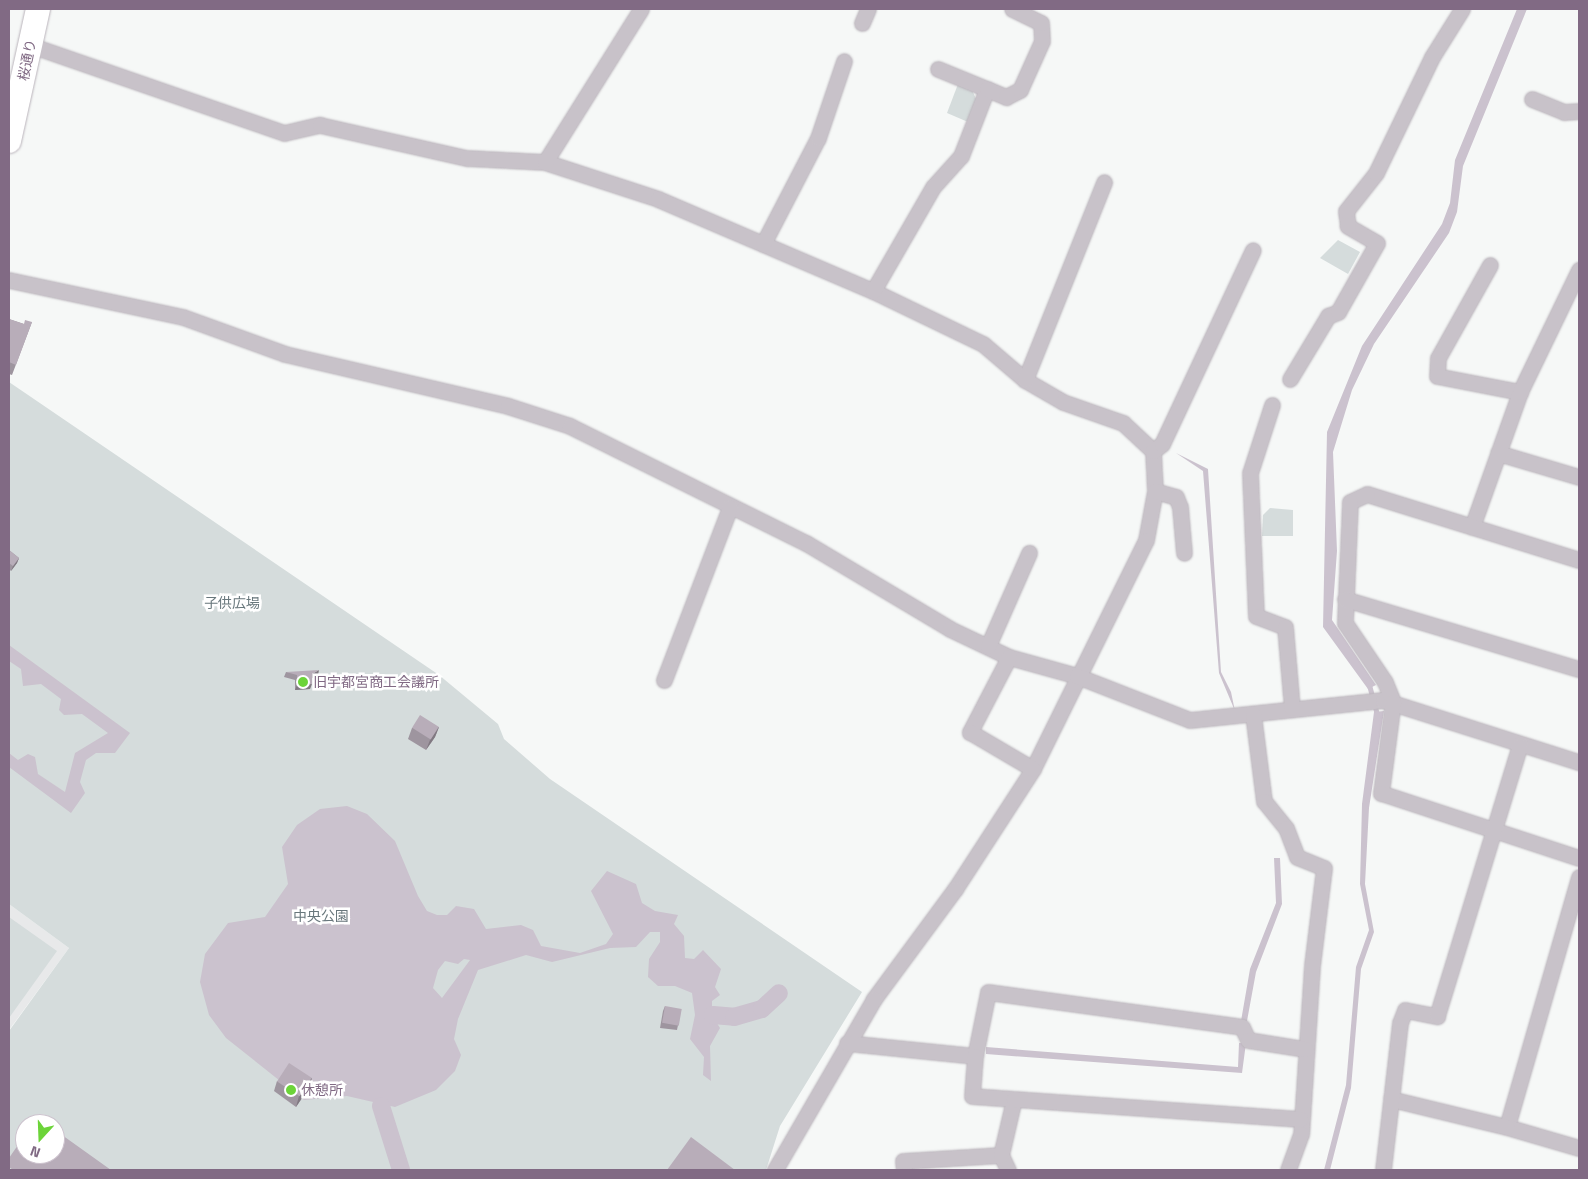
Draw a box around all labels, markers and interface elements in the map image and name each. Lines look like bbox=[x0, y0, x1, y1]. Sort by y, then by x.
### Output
street label: 桜通り bbox=[15, 38, 39, 82]
park label: 子供広場 bbox=[204, 595, 260, 611]
place label: 旧宇都宮商工会議所 bbox=[313, 674, 439, 690]
marker: 旧宇都宮商工会議所 bbox=[297, 676, 309, 688]
park label: 中央公園 bbox=[293, 908, 349, 924]
place label: 休憩所 bbox=[301, 1082, 343, 1098]
marker: 休憩所 bbox=[285, 1084, 297, 1096]
north arrow bbox=[15, 1114, 65, 1164]
text: N bbox=[27, 1141, 43, 1164]

